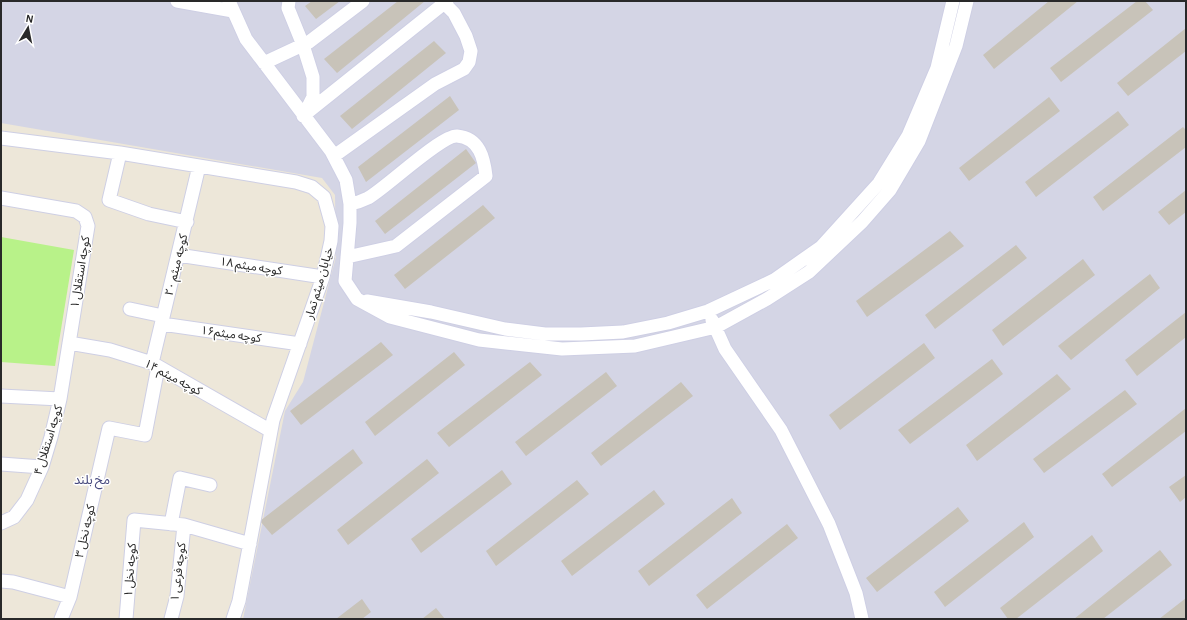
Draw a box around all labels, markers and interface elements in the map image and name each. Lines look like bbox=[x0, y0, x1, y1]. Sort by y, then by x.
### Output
north arrow bbox=[8, 8, 48, 48]
text: N bbox=[25, 13, 34, 25]
street label: کوچه میثم ۲۰ bbox=[163, 232, 193, 298]
street label: کوچه استقلال ۱ bbox=[68, 234, 94, 309]
street label: خیابان میثم تمار bbox=[303, 246, 338, 322]
street label: کوچه میثم ۱۸ bbox=[218, 255, 284, 280]
street label: کوچه میثم۱۶ bbox=[199, 324, 263, 347]
street label: کوچه میثم ۱۴ bbox=[141, 357, 205, 400]
street label: کوچه استقلال ۴ bbox=[32, 403, 67, 477]
district label: مخ بلند bbox=[74, 474, 110, 490]
street label: کوچه نخل ۳ bbox=[73, 502, 99, 559]
street label: کوچه فرعی ۱ bbox=[168, 541, 190, 602]
street label: کوچه نخل ۱ bbox=[122, 542, 140, 597]

